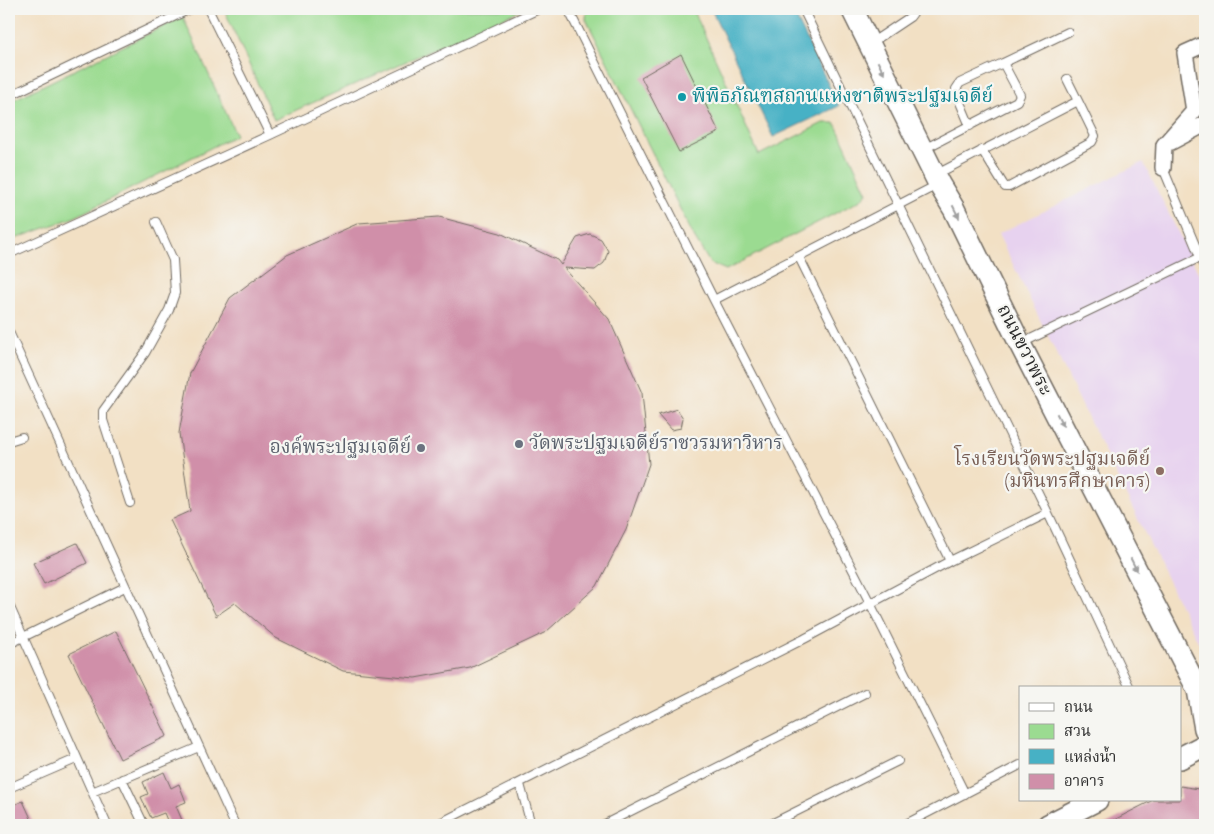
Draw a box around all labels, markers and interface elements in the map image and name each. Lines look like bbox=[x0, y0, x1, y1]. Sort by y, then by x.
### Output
one-way arrow bbox=[877, 61, 885, 75]
place label: พิพิธภัณฑสถานแห่งชาติพระปฐมเจดีย์ bbox=[692, 84, 993, 109]
marker: พิพิธภัณฑสถานแห่งชาติพระปฐมเจดีย์ bbox=[676, 91, 688, 103]
one-way arrow bbox=[952, 205, 960, 220]
street label: ถนนขวาพระ bbox=[991, 301, 1057, 399]
one-way arrow bbox=[1056, 413, 1064, 428]
place label: วัดพระปฐมเจดีย์ราชวรมหาวิหาร bbox=[529, 431, 783, 456]
place label: องค์พระปฐมเจดีย์ bbox=[270, 435, 411, 460]
marker: วัดพระปฐมเจดีย์ราชวรมหาวิหาร bbox=[513, 438, 525, 450]
marker: องค์พระปฐมเจดีย์ bbox=[415, 442, 427, 454]
place label: โรงเรียนวัดพระปฐมเจดีย์ (มหินทรศึกษาคาร) bbox=[953, 444, 1150, 494]
marker: โรงเรียนวัดพระปฐมเจดีย์ (มหินทรศึกษาคาร) bbox=[1154, 465, 1166, 477]
one-way arrow bbox=[1130, 558, 1138, 572]
legend bbox=[1019, 686, 1182, 802]
text: ถนน bbox=[1064, 698, 1093, 717]
text: สวน bbox=[1064, 722, 1091, 741]
text: แหล่งน้ำ bbox=[1064, 746, 1116, 767]
text: อาคาร bbox=[1064, 772, 1104, 791]

